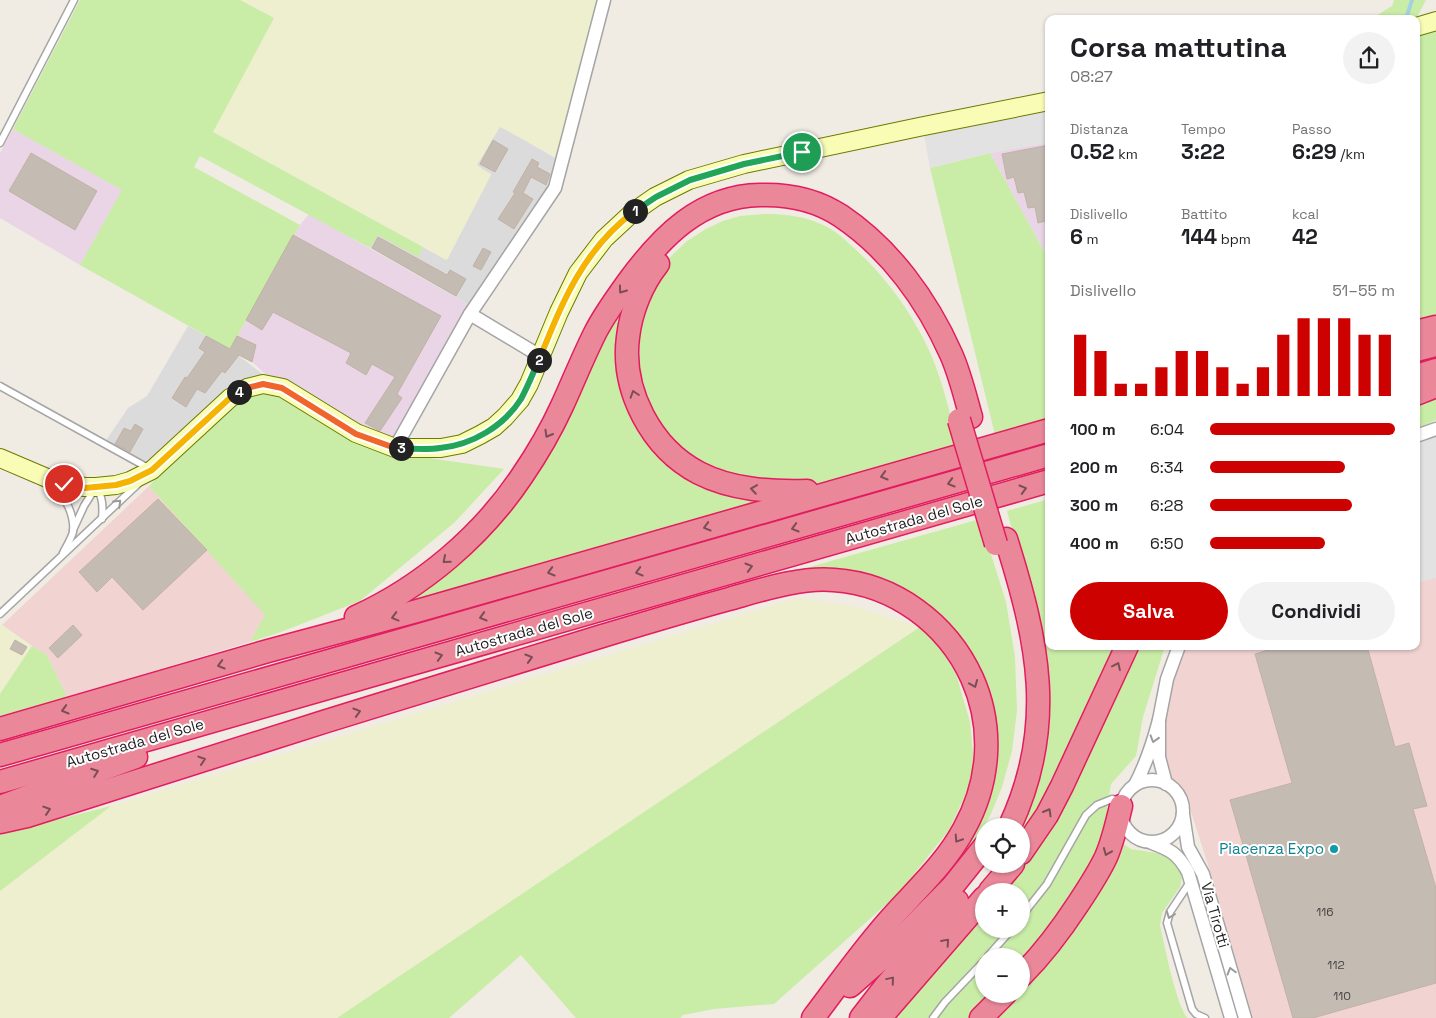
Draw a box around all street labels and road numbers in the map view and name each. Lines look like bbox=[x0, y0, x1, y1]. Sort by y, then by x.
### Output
street label: Autostrada del Sole bbox=[843, 491, 985, 548]
street label: Autostrada del Sole bbox=[453, 603, 595, 660]
street label: Autostrada del Sole bbox=[64, 714, 206, 771]
street label: Via Tirotti bbox=[1197, 880, 1234, 950]

